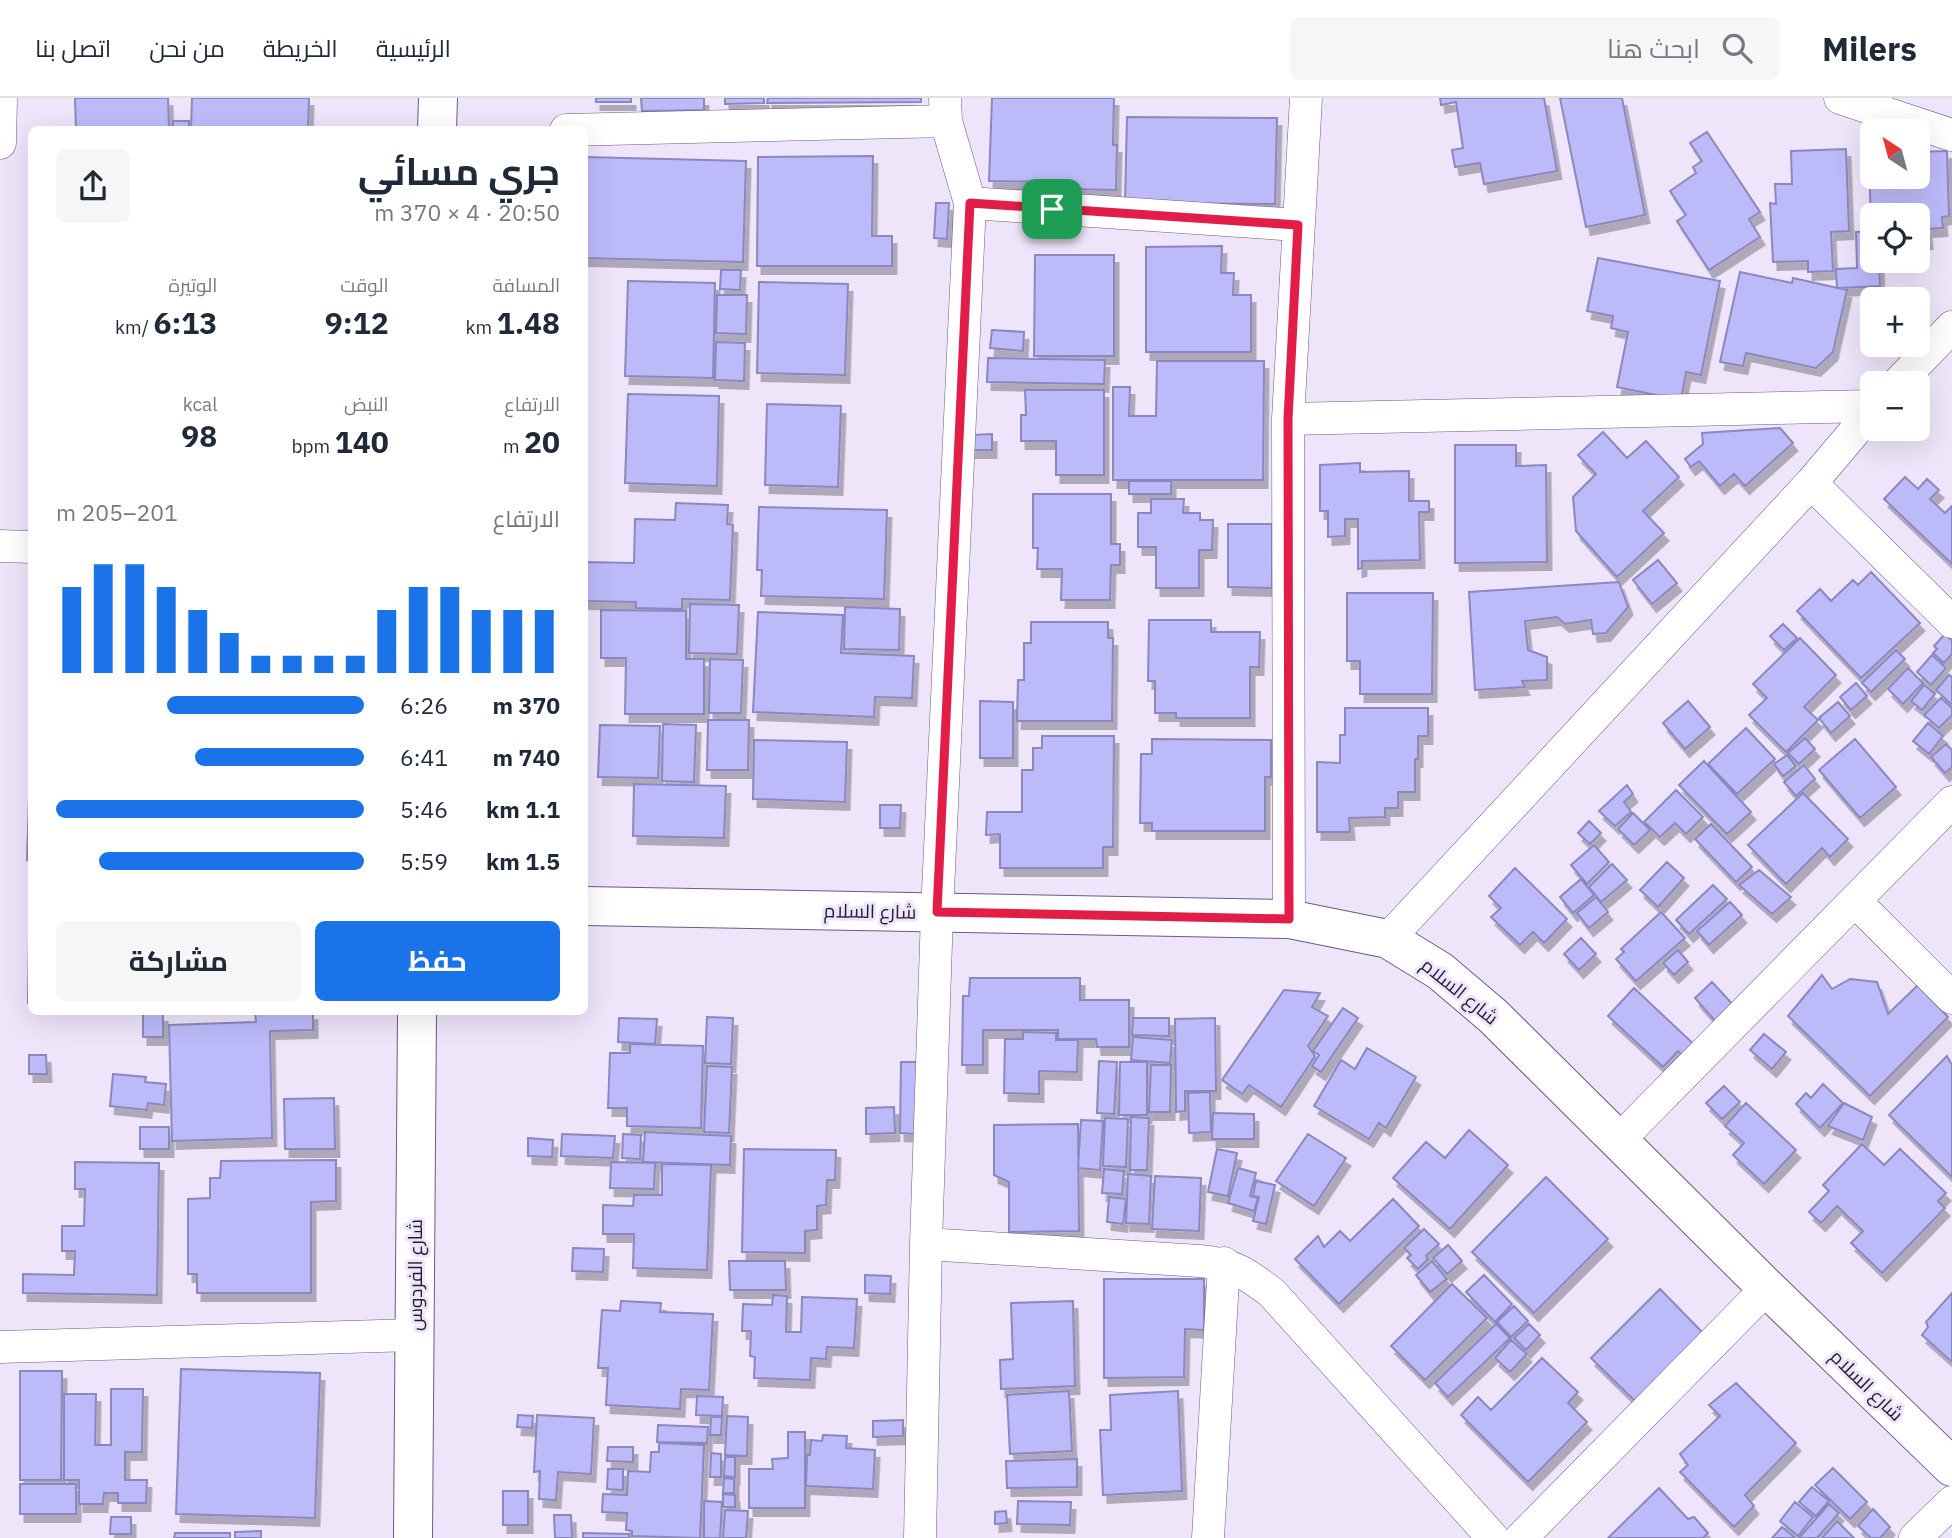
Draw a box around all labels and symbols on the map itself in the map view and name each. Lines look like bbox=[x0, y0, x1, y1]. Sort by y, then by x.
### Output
north arrow bbox=[1860, 119, 1930, 189]
pin bbox=[1022, 179, 1082, 239]
street label: شارع السلام bbox=[823, 898, 917, 926]
street label: شارع السلام bbox=[1415, 953, 1504, 1031]
street label: شارع الفردوس bbox=[403, 1219, 429, 1331]
street label: شارع السلام bbox=[1824, 1344, 1909, 1427]

